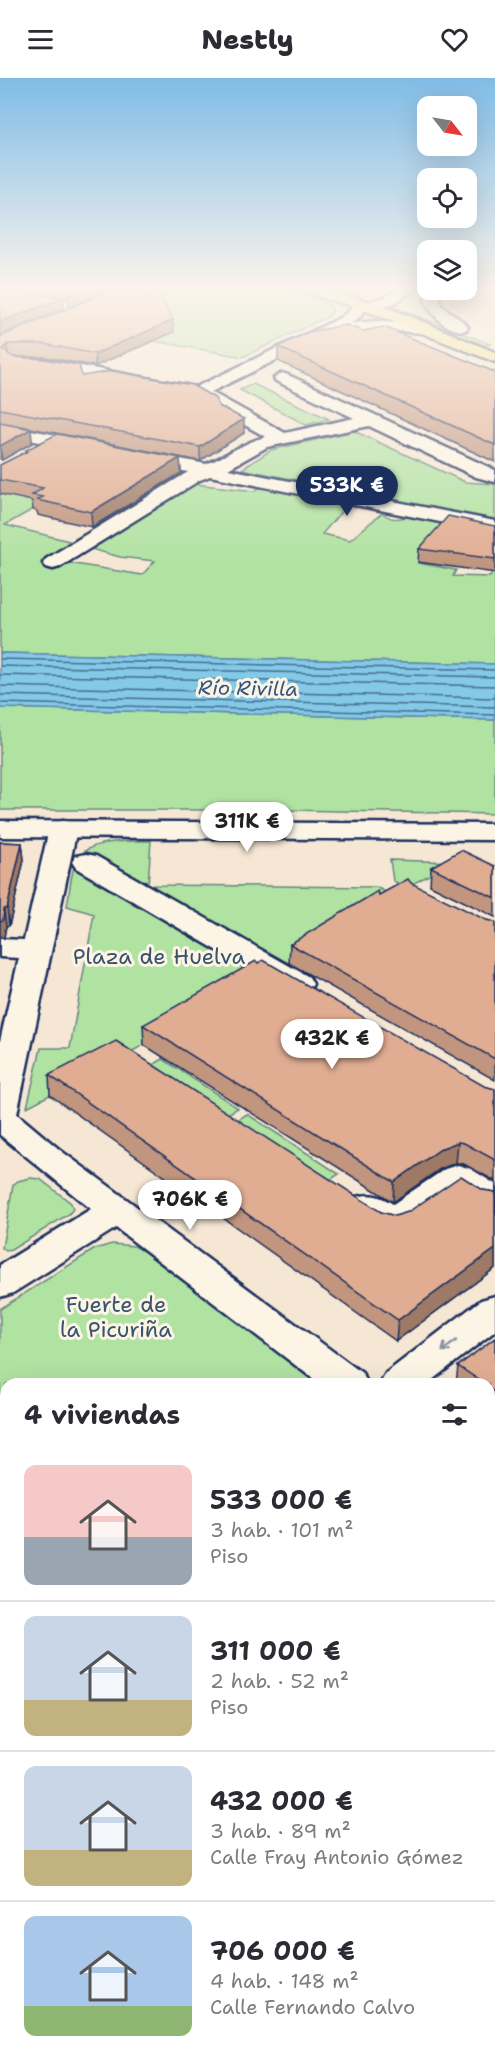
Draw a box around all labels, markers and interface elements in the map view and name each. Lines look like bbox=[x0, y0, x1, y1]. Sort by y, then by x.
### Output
text: Nestly bbox=[201, 21, 294, 58]
icon: menu bbox=[24, 23, 57, 56]
icon: heart bbox=[438, 23, 471, 56]
north arrow bbox=[417, 96, 477, 156]
map controls bbox=[417, 96, 477, 300]
button: locate bbox=[417, 168, 477, 228]
button: layers bbox=[417, 240, 477, 300]
pin: 533K € bbox=[298, 466, 396, 517]
text: 533K € bbox=[310, 472, 384, 498]
water label: Río Rivilla bbox=[198, 674, 298, 702]
pin: 311K € bbox=[198, 802, 296, 853]
text: 311K € bbox=[214, 808, 280, 834]
park label: Plaza de Huelva bbox=[73, 942, 246, 971]
pin: 432K € bbox=[283, 1019, 381, 1070]
text: 432K € bbox=[295, 1025, 369, 1051]
pin: 706K € bbox=[141, 1180, 239, 1231]
text: 706K € bbox=[152, 1186, 228, 1212]
park label: Fuerte de la Picuriña bbox=[60, 1290, 172, 1344]
one-way arrow bbox=[441, 1339, 457, 1352]
text: 4 viviendas bbox=[24, 1397, 180, 1432]
icon: filters bbox=[438, 1398, 471, 1431]
text: 533 000 € bbox=[210, 1482, 352, 1517]
icon: home bbox=[72, 1489, 144, 1561]
text: 3 hab. · 101 m² bbox=[210, 1517, 353, 1543]
text: Piso bbox=[210, 1543, 248, 1569]
text: 311 000 € bbox=[210, 1633, 341, 1668]
icon: home bbox=[72, 1640, 144, 1712]
text: 2 hab. · 52 m² bbox=[210, 1668, 349, 1694]
text: Piso bbox=[210, 1694, 248, 1720]
text: 432 000 € bbox=[210, 1783, 353, 1818]
icon: home bbox=[72, 1790, 144, 1862]
text: 3 hab. · 89 m² bbox=[210, 1818, 351, 1844]
text: Calle Fray Antonio Gómez bbox=[210, 1844, 464, 1870]
text: 706 000 € bbox=[210, 1933, 355, 1968]
icon: home bbox=[72, 1940, 144, 2012]
text: 4 hab. · 148 m² bbox=[210, 1968, 359, 1994]
text: Calle Fernando Calvo bbox=[210, 1994, 415, 2020]

